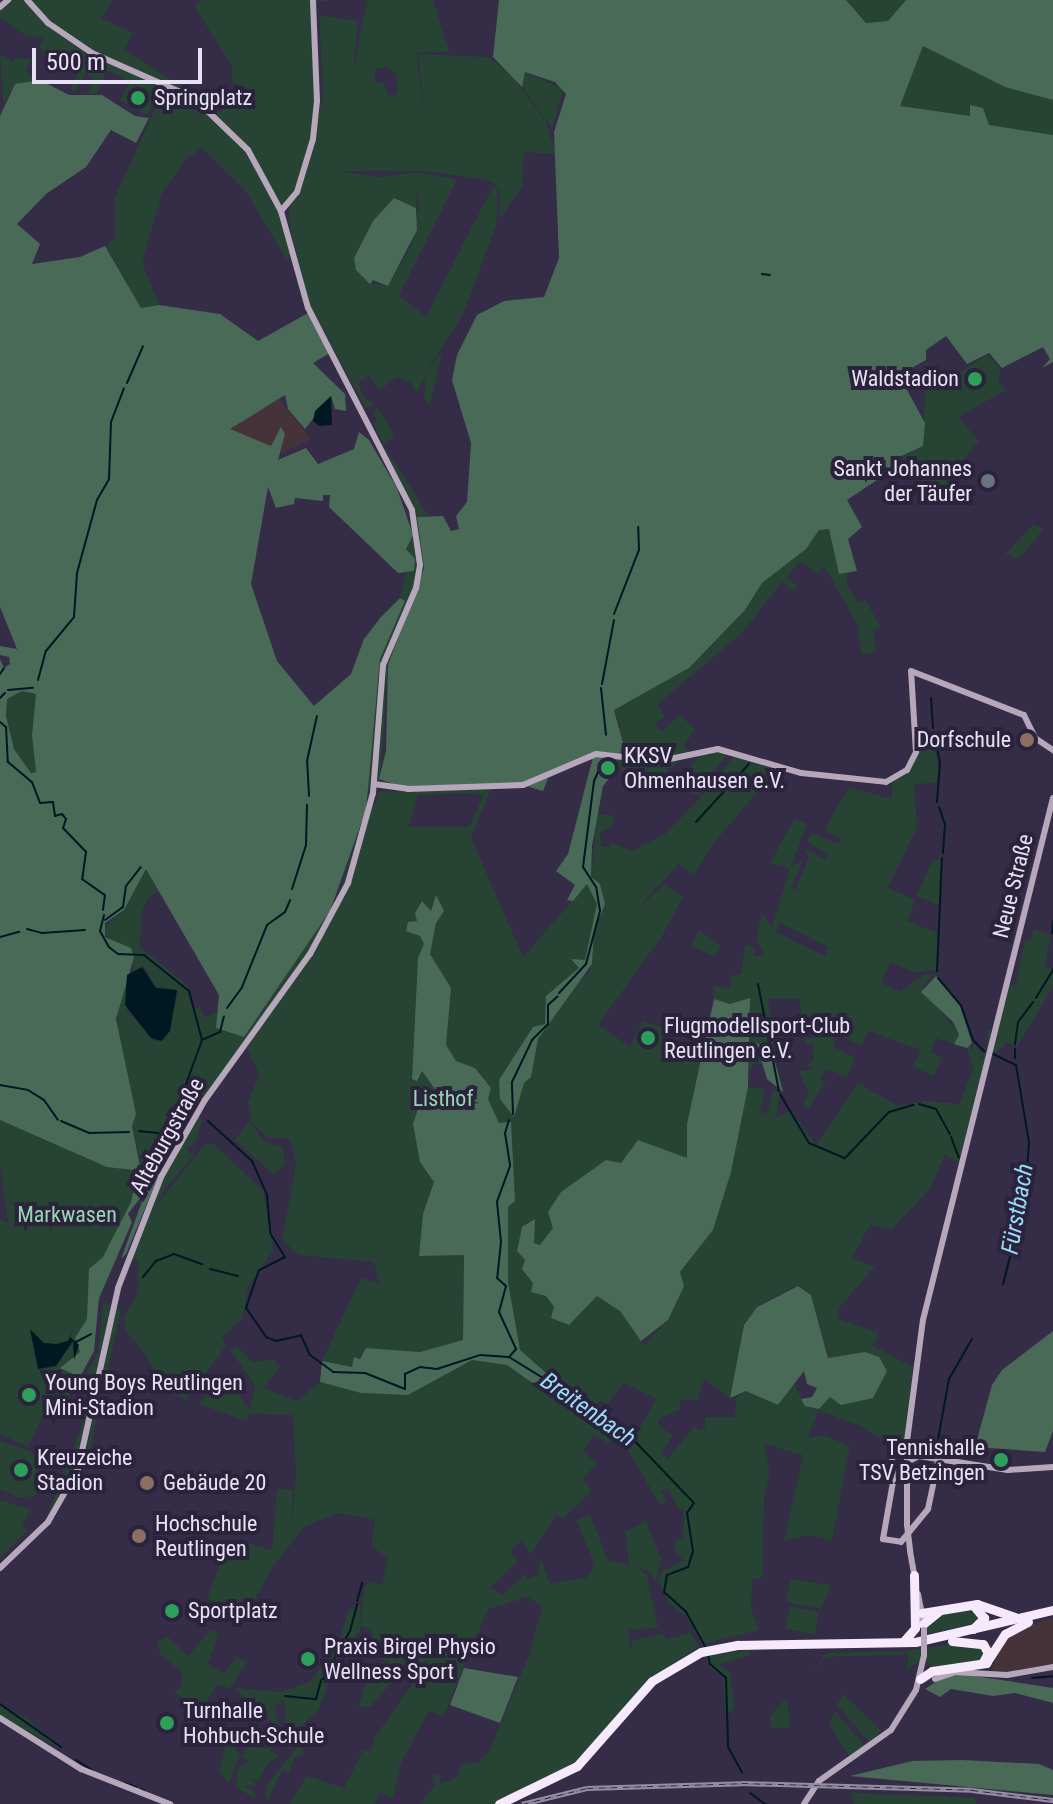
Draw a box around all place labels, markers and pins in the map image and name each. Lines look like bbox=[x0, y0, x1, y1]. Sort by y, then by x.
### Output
place label: Springplatz bbox=[154, 85, 252, 111]
marker: Springplatz bbox=[129, 89, 147, 107]
place label: Waldstadion bbox=[851, 366, 959, 392]
marker: Waldstadion bbox=[966, 370, 984, 388]
place label: Sankt Johannes der Täufer bbox=[833, 455, 972, 506]
marker: Sankt Johannes der Täufer bbox=[979, 472, 997, 490]
place label: Dorfschule bbox=[917, 727, 1011, 753]
marker: Dorfschule bbox=[1018, 731, 1036, 749]
place label: KKSV Ohmenhausen e.V. bbox=[624, 742, 785, 794]
marker: KKSV Ohmenhausen e.V. bbox=[599, 759, 617, 777]
place label: Flugmodellsport-Club Reutlingen e.V. bbox=[664, 1012, 850, 1064]
marker: Flugmodellsport-Club Reutlingen e.V. bbox=[639, 1029, 657, 1047]
place label: Young Boys Reutlingen Mini-Stadion bbox=[45, 1369, 243, 1420]
marker: Young Boys Reutlingen Mini-Stadion bbox=[20, 1386, 38, 1404]
place label: Tennishalle TSV Betzingen bbox=[859, 1434, 985, 1486]
place label: Kreuzeiche Stadion bbox=[37, 1444, 132, 1496]
marker: Tennishalle TSV Betzingen bbox=[992, 1451, 1010, 1469]
marker: Kreuzeiche Stadion bbox=[12, 1461, 30, 1479]
place label: Gebäude 20 bbox=[163, 1470, 266, 1496]
marker: Gebäude 20 bbox=[138, 1474, 156, 1492]
place label: Hochschule Reutlingen bbox=[155, 1510, 257, 1562]
marker: Hochschule Reutlingen bbox=[130, 1527, 148, 1545]
place label: Sportplatz bbox=[188, 1598, 278, 1624]
marker: Sportplatz bbox=[163, 1602, 181, 1620]
place label: Praxis Birgel Physio Wellness Sport bbox=[324, 1633, 496, 1684]
marker: Praxis Birgel Physio Wellness Sport bbox=[299, 1650, 317, 1668]
place label: Turnhalle Hohbuch-Schule bbox=[183, 1697, 324, 1748]
marker: Turnhalle Hohbuch-Schule bbox=[158, 1714, 176, 1732]

